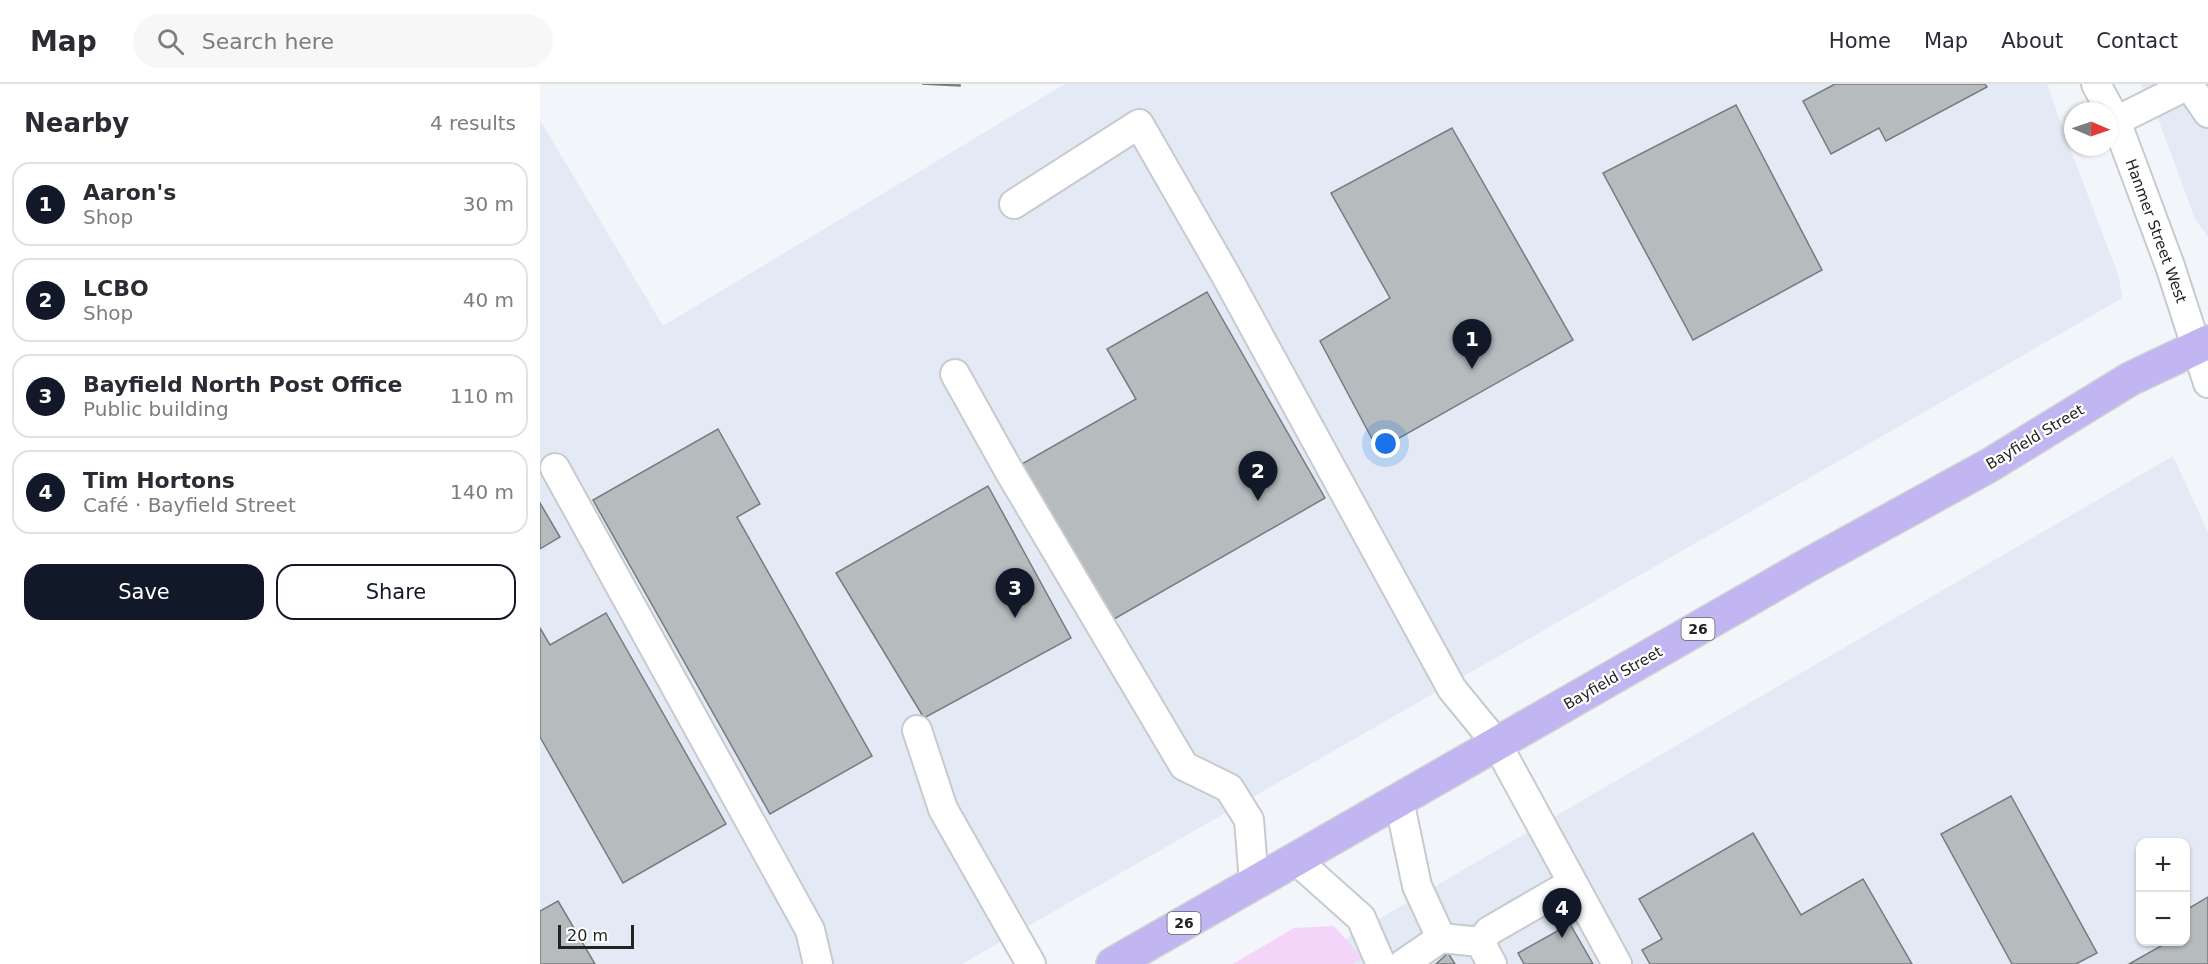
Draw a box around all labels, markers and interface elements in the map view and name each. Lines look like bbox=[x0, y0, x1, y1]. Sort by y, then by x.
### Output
search box bbox=[133, 14, 553, 68]
text: Map bbox=[30, 25, 97, 58]
icon: search bbox=[154, 25, 187, 58]
text: Search here bbox=[202, 29, 334, 54]
text: Home bbox=[1829, 29, 1891, 53]
text: Map bbox=[1924, 29, 1968, 53]
text: About bbox=[2001, 29, 2063, 53]
text: Contact bbox=[2096, 29, 2178, 53]
north arrow bbox=[2064, 102, 2118, 156]
text: Nearby bbox=[24, 108, 129, 138]
text: 4 results bbox=[430, 111, 516, 135]
street label: Hanmer Street West bbox=[2122, 157, 2190, 306]
text: Aaron's bbox=[83, 180, 176, 205]
text: 1 bbox=[39, 192, 52, 216]
text: 30 m bbox=[463, 192, 514, 216]
text: Shop bbox=[83, 205, 133, 229]
text: LCBO bbox=[83, 276, 149, 301]
text: 2 bbox=[39, 288, 52, 312]
text: 40 m bbox=[463, 288, 514, 312]
text: Shop bbox=[83, 301, 133, 325]
pin: 1 bbox=[1452, 320, 1492, 369]
text: Bayfield North Post Office bbox=[83, 372, 402, 397]
text: 3 bbox=[39, 384, 52, 408]
text: 110 m bbox=[450, 384, 514, 408]
text: Public building bbox=[83, 397, 229, 421]
street label: Bayfield Street bbox=[1983, 401, 2087, 473]
your location bbox=[1371, 429, 1400, 458]
pin: 2 bbox=[1238, 452, 1278, 501]
text: Tim Hortons bbox=[83, 468, 235, 493]
text: 4 bbox=[39, 480, 52, 504]
text: 140 m bbox=[450, 480, 514, 504]
text: Café · Bayfield Street bbox=[83, 493, 296, 517]
button: Save bbox=[24, 564, 264, 620]
button: Share bbox=[276, 564, 516, 620]
pin: 3 bbox=[996, 568, 1034, 618]
road number: 26 bbox=[1682, 618, 1714, 640]
street label: Bayfield Street bbox=[1560, 642, 1666, 714]
map controls bbox=[2136, 838, 2190, 946]
button: + bbox=[2136, 838, 2190, 892]
pin: 4 bbox=[1542, 888, 1582, 938]
button: − bbox=[2136, 892, 2190, 946]
road number: 26 bbox=[1168, 912, 1200, 934]
scale bar bbox=[558, 922, 634, 950]
text: 20 m bbox=[567, 926, 608, 945]

